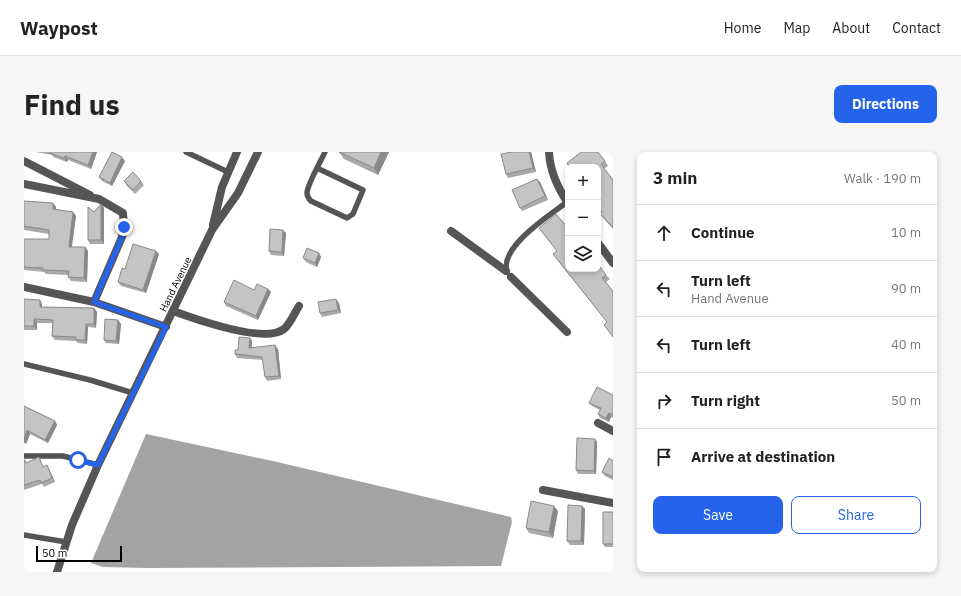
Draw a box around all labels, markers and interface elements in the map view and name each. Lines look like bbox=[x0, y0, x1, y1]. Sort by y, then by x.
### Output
text: Waypost bbox=[20, 16, 98, 40]
text: Home bbox=[724, 19, 761, 37]
text: Map bbox=[783, 19, 810, 37]
text: About bbox=[832, 19, 870, 37]
text: Contact bbox=[892, 19, 941, 37]
button: Directions bbox=[834, 85, 937, 123]
text: Find us bbox=[24, 86, 120, 123]
map controls bbox=[565, 164, 601, 272]
button: + bbox=[565, 164, 601, 200]
text: 3 min bbox=[653, 167, 697, 189]
text: Walk · 190 m bbox=[844, 170, 921, 187]
button: − bbox=[565, 200, 601, 236]
route end bbox=[115, 218, 133, 236]
icon: ahead bbox=[653, 222, 675, 244]
text: Continue bbox=[691, 223, 755, 242]
text: 10 m bbox=[891, 224, 921, 241]
button: layers bbox=[565, 236, 601, 272]
street label: Hand Avenue bbox=[157, 254, 195, 314]
text: Turn left bbox=[691, 271, 751, 290]
icon: left bbox=[653, 278, 675, 300]
text: 90 m bbox=[891, 280, 921, 297]
text: Hand Avenue bbox=[691, 290, 769, 307]
icon: left bbox=[653, 334, 675, 356]
text: Turn left bbox=[691, 335, 751, 354]
text: 40 m bbox=[891, 336, 921, 353]
icon: right bbox=[653, 390, 675, 412]
text: Turn right bbox=[691, 391, 760, 410]
text: 50 m bbox=[891, 392, 921, 409]
icon: arrive bbox=[653, 446, 675, 468]
text: Arrive at destination bbox=[691, 447, 835, 466]
route start bbox=[69, 451, 87, 469]
button: Save bbox=[653, 496, 783, 534]
button: Share bbox=[791, 496, 921, 534]
scale bar bbox=[36, 544, 122, 563]
text: 50 m bbox=[42, 546, 67, 560]

